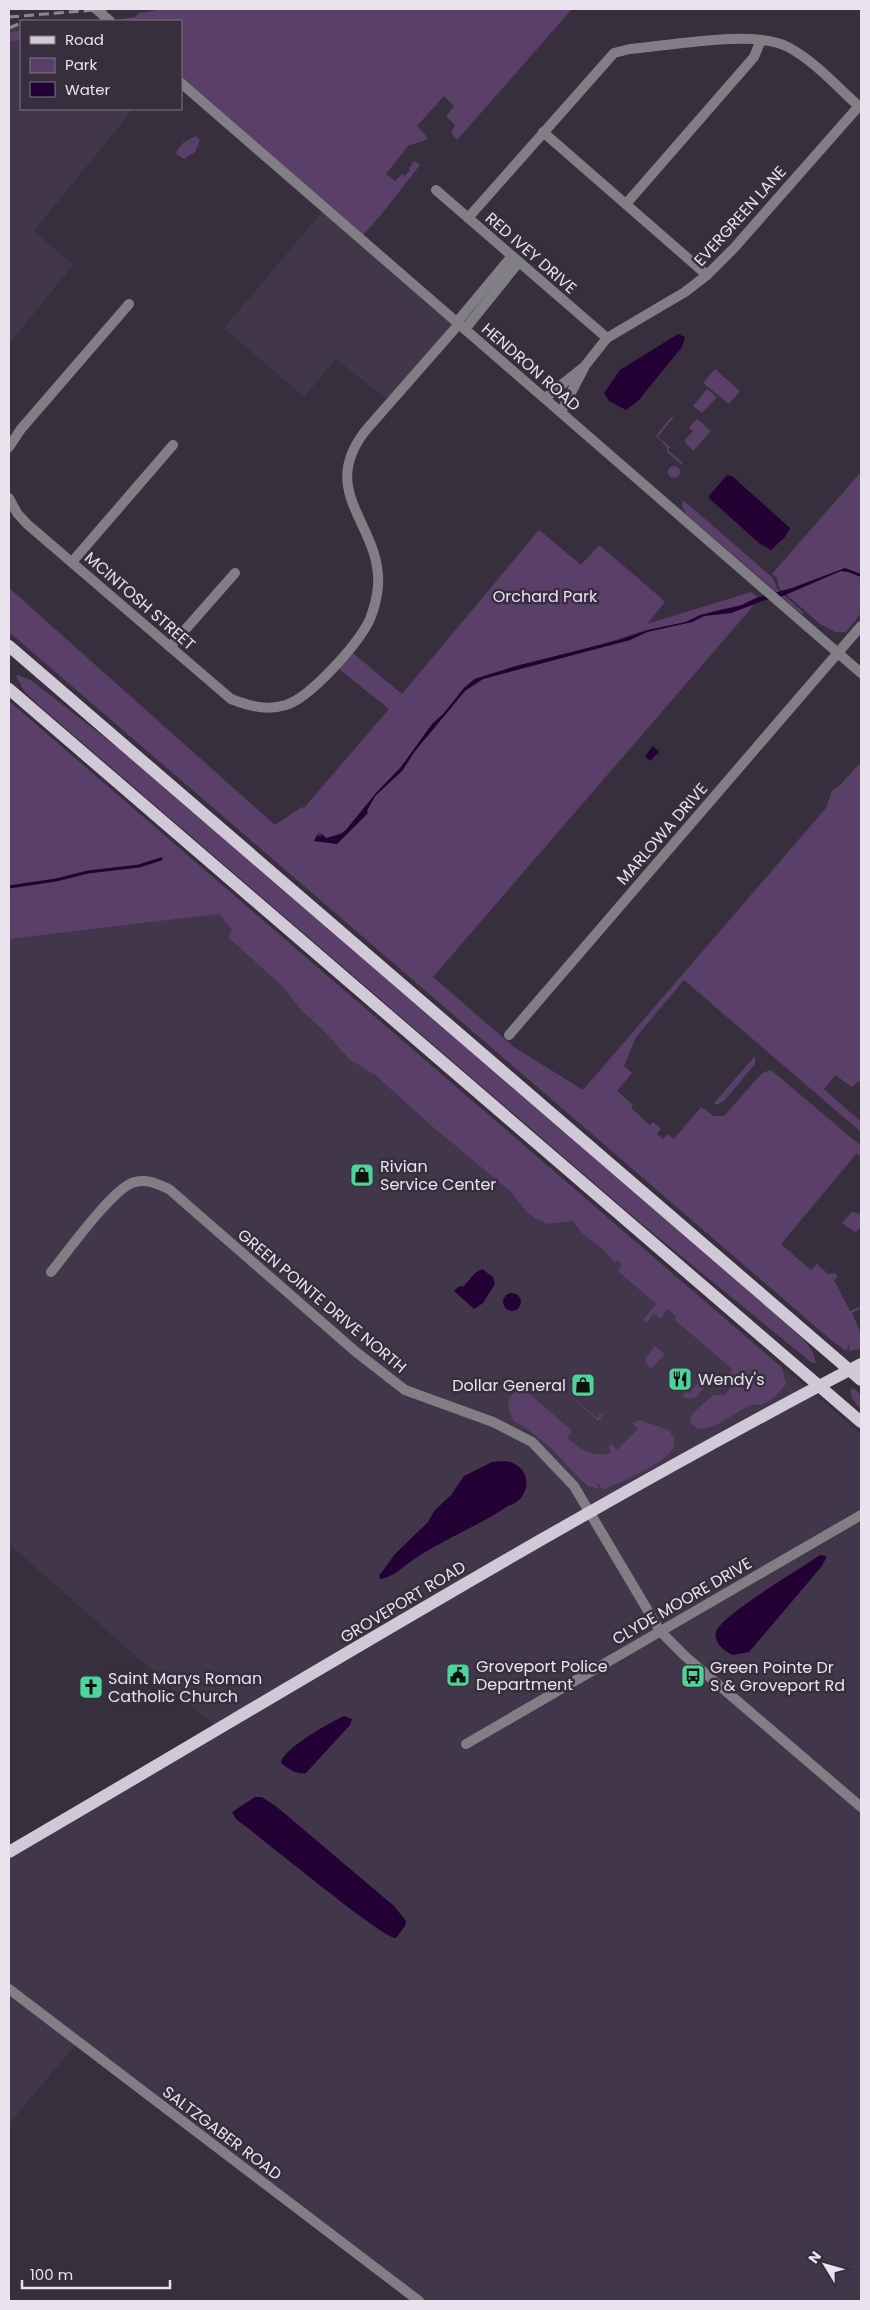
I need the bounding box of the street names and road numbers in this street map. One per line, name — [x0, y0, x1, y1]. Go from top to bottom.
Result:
street label: EVERGREEN LANE — [689, 161, 791, 271]
street label: RED IVEY DRIVE — [480, 207, 582, 299]
street label: HENDRON ROAD — [477, 318, 585, 416]
street label: MCINTOSH STREET — [80, 546, 201, 656]
street label: MARLOWA DRIVE — [611, 778, 713, 890]
street label: GREEN POINTE DRIVE NORTH — [233, 1223, 411, 1379]
street label: CLYDE MOORE DRIVE — [608, 1552, 756, 1650]
street label: GROVEPORT ROAD — [336, 1555, 470, 1649]
street label: SALTZGABER ROAD — [158, 2080, 286, 2186]

